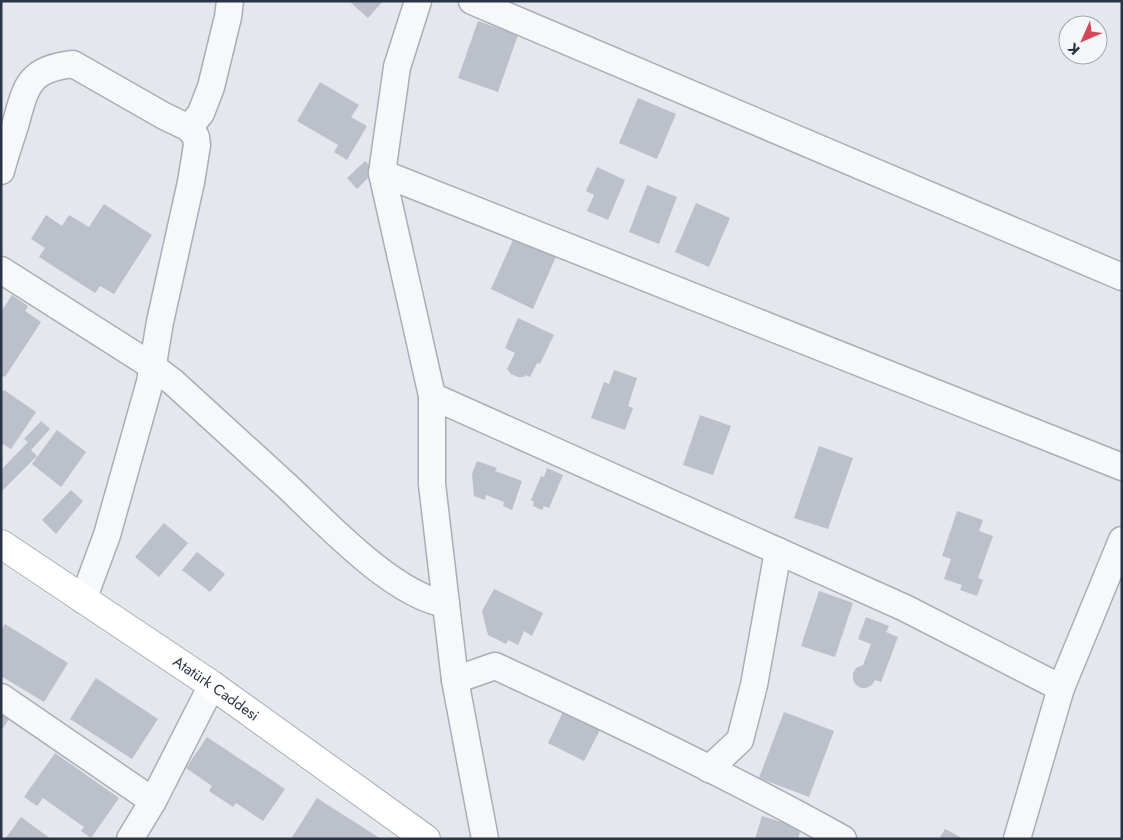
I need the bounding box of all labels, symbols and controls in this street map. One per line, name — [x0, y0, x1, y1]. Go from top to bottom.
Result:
north arrow — [1058, 15, 1108, 65]
text: K — [1063, 39, 1084, 60]
street label: Atatürk Caddesi — [168, 651, 264, 726]

